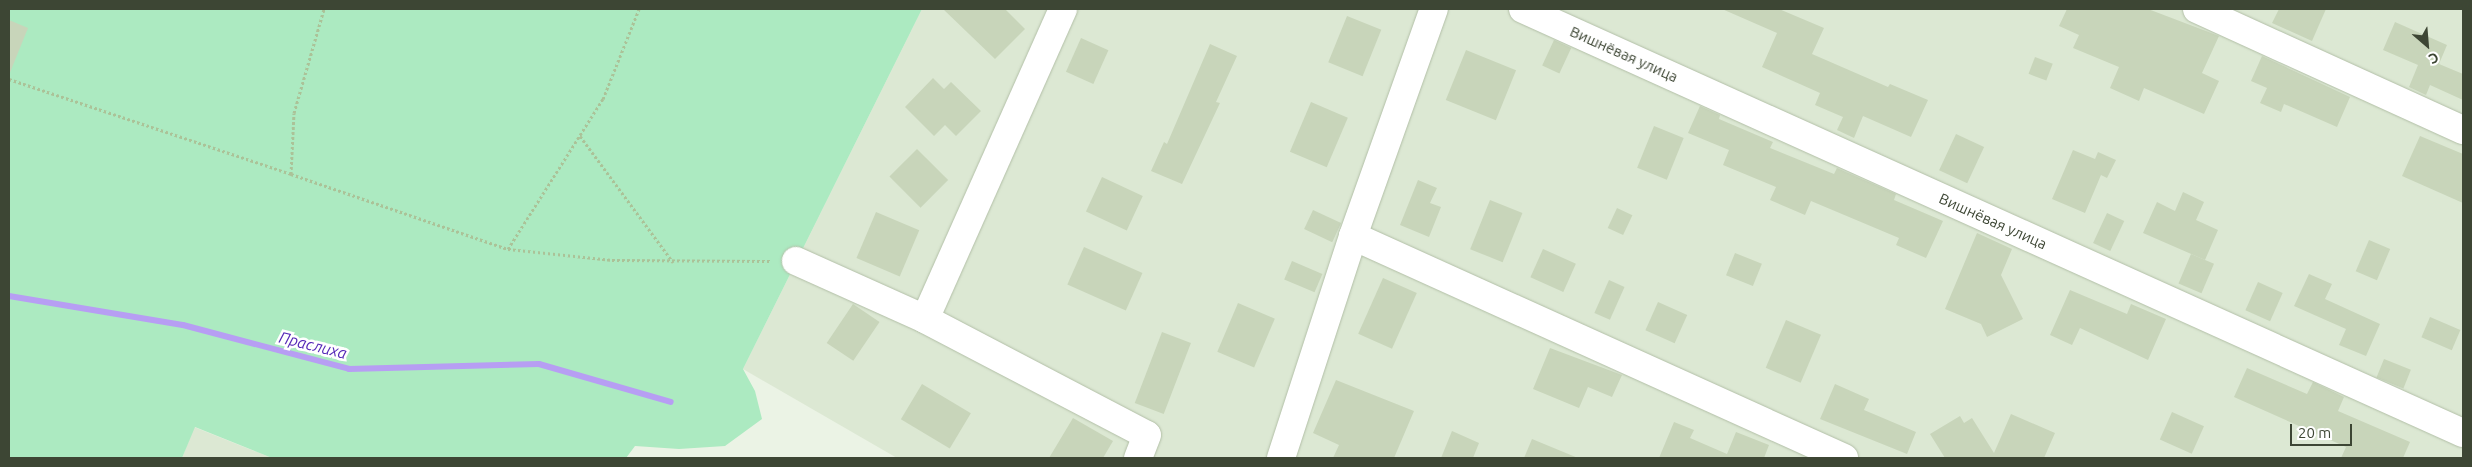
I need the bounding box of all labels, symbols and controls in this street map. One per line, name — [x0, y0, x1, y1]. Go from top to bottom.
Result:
north arrow — [2402, 20, 2452, 70]
street label: Вишнёвая улица — [1567, 22, 1681, 86]
text: С — [2426, 49, 2441, 68]
street label: Вишнёвая улица — [1936, 189, 2050, 253]
water label: Праслиха — [277, 327, 349, 363]
scale bar — [2292, 414, 2354, 446]
text: 20 m — [2298, 424, 2331, 441]

